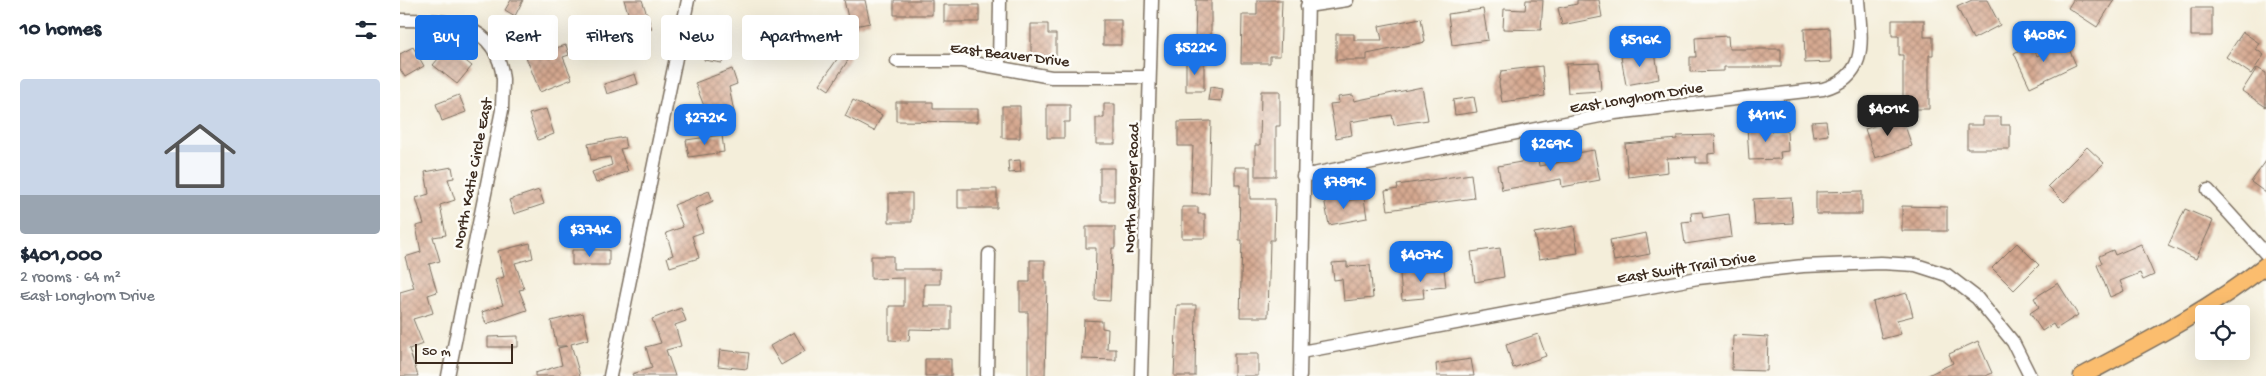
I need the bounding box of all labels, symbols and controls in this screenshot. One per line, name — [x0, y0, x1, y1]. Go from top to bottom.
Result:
chip: Buy — [415, 15, 478, 60]
chip: Rent — [488, 15, 558, 60]
chip: Filters — [568, 15, 651, 60]
chip: New — [661, 15, 732, 60]
chip: Apartment — [742, 15, 859, 60]
icon: filters — [352, 16, 380, 44]
text: 10 homes — [20, 18, 101, 43]
pin: $408K — [2009, 20, 2079, 63]
pin: $516K — [1605, 26, 1675, 68]
text: $408K — [2023, 27, 2065, 46]
text: $516K — [1621, 32, 1659, 51]
pin: $522K — [1160, 34, 1230, 76]
street label: East Beaver Drive — [949, 40, 1071, 73]
text: $522K — [1175, 40, 1215, 59]
street label: East Longhorn Drive — [1569, 79, 1705, 119]
pin: $401K — [1853, 94, 1923, 137]
street label: North Katie Circle East — [450, 95, 499, 251]
pin: $411K — [1731, 100, 1801, 143]
text: $401K — [1868, 101, 1908, 120]
pin: $272K — [670, 104, 740, 146]
text: $411K — [1748, 107, 1784, 126]
text: $272K — [685, 110, 725, 129]
icon: home — [155, 111, 245, 201]
street label: North Ranger Road — [1122, 121, 1145, 253]
pin: $269K — [1516, 130, 1586, 172]
text: $269K — [1531, 136, 1571, 155]
pin: $789K — [1309, 168, 1379, 210]
text: $789K — [1323, 174, 1365, 193]
pin: $374K — [555, 216, 625, 258]
text: $374K — [570, 222, 610, 241]
pin: $407K — [1386, 240, 1456, 283]
text: $401,000 — [20, 244, 102, 269]
text: $407K — [1401, 247, 1441, 266]
street label: East Swift Trail Drive — [1616, 249, 1758, 290]
text: 2 rooms · 64 m² — [20, 269, 121, 288]
text: East Longhorn Drive — [20, 288, 155, 307]
map controls — [2195, 305, 2250, 360]
button: locate — [2195, 305, 2250, 360]
scale bar — [415, 341, 512, 364]
text: 50 m — [422, 344, 451, 361]

